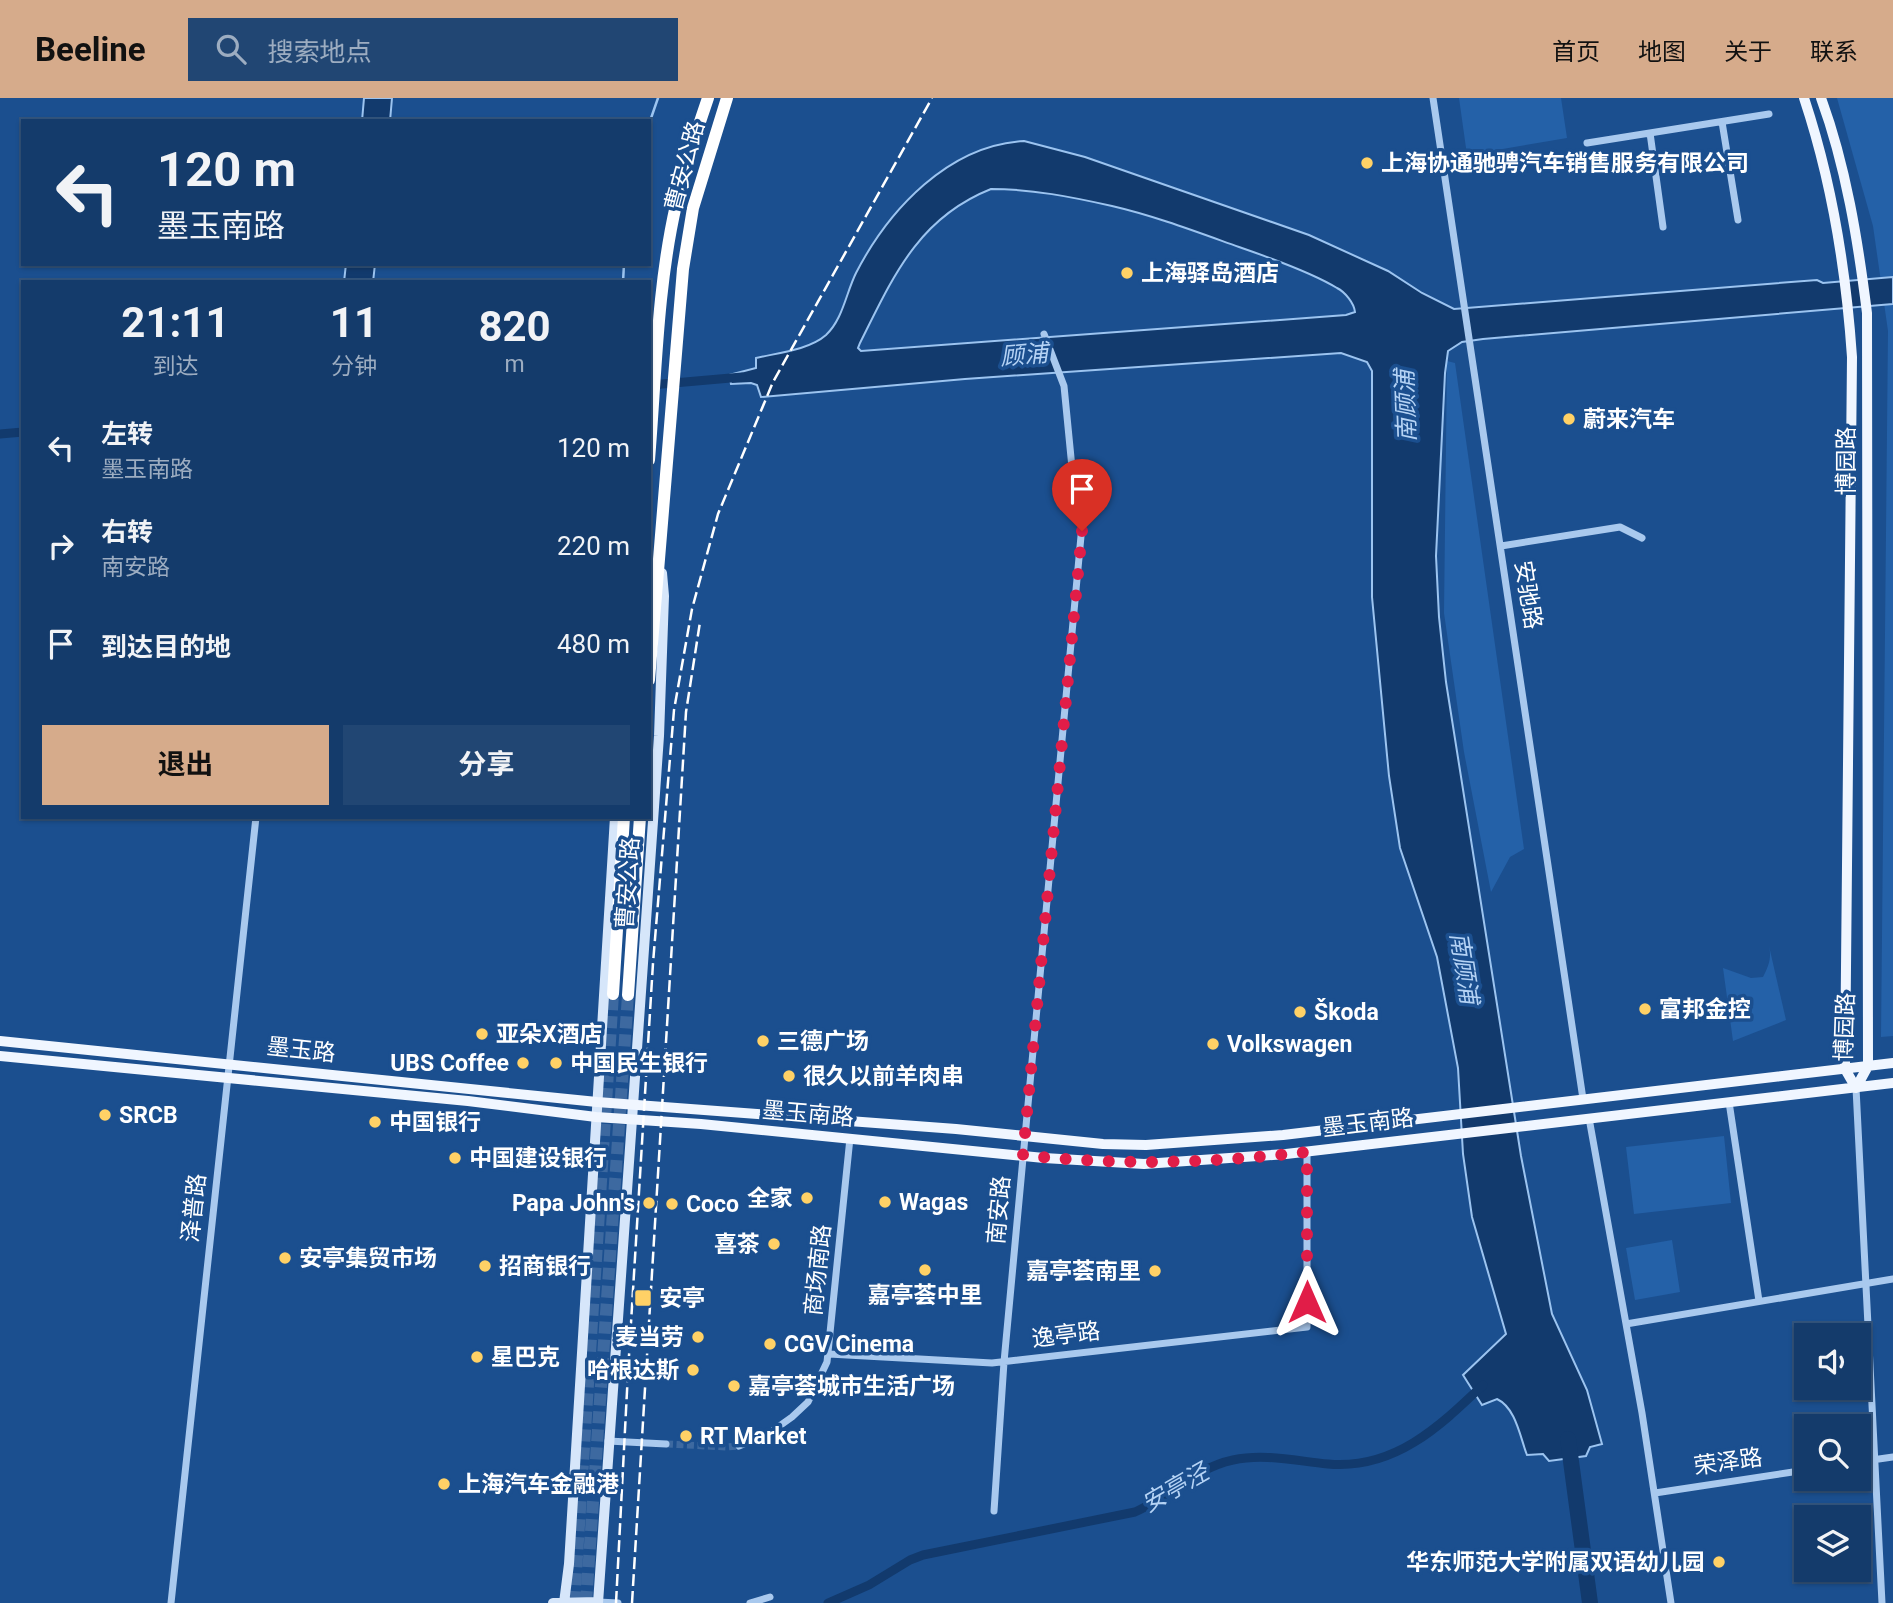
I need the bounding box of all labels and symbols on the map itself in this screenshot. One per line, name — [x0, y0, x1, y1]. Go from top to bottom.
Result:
street label: 曹安公路 — [660, 118, 710, 214]
place label: 上海协通驰骋汽车销售服务有限公司 — [1381, 150, 1749, 177]
marker: 上海协通驰骋汽车销售服务有限公司 — [1359, 155, 1375, 171]
place label: 上海驿岛酒店 — [1141, 260, 1279, 287]
marker: 上海驿岛酒店 — [1119, 265, 1135, 281]
water label: 顾浦 — [999, 339, 1053, 371]
water label: 南顾浦 — [1391, 366, 1421, 442]
place label: 蔚来汽车 — [1583, 406, 1675, 433]
marker: 蔚来汽车 — [1561, 411, 1577, 427]
street label: 博园路 — [1833, 427, 1860, 496]
pin — [1052, 459, 1112, 531]
street label: 安驰路 — [1509, 559, 1547, 631]
street label: 曹安公路 — [611, 836, 645, 930]
water label: 南顾浦 — [1445, 930, 1484, 1010]
street label: 博园路 — [1830, 992, 1860, 1062]
place label: 富邦金控 — [1659, 996, 1751, 1023]
place label: Škoda — [1314, 998, 1379, 1026]
marker: 富邦金控 — [1637, 1001, 1653, 1017]
marker: Škoda — [1292, 1004, 1308, 1020]
place label: 亚朵X酒店 — [496, 1021, 603, 1048]
marker: 亚朵X酒店 — [474, 1026, 490, 1042]
place label: 三德广场 — [777, 1028, 869, 1055]
place label: Volkswagen — [1227, 1031, 1352, 1058]
street label: 墨玉路 — [265, 1033, 337, 1067]
marker: 三德广场 — [755, 1033, 771, 1049]
marker: Volkswagen — [1205, 1036, 1221, 1052]
place label: UBS Coffee — [390, 1050, 509, 1077]
place label: 中国民生银行 — [570, 1050, 708, 1077]
marker: UBS Coffee — [515, 1055, 531, 1071]
marker: 中国民生银行 — [548, 1055, 564, 1071]
place label: 很久以前羊肉串 — [803, 1063, 964, 1090]
marker: 很久以前羊肉串 — [781, 1068, 797, 1084]
street label: 墨玉南路 — [761, 1097, 855, 1131]
place label: SRCB — [119, 1102, 178, 1129]
street label: 墨玉南路 — [1321, 1104, 1415, 1142]
marker: SRCB — [97, 1107, 113, 1123]
place label: 中国银行 — [389, 1109, 481, 1136]
marker: 中国银行 — [367, 1114, 383, 1130]
place label: 中国建设银行 — [469, 1145, 607, 1172]
marker: 中国建设银行 — [447, 1150, 463, 1166]
street label: 泽普路 — [177, 1172, 211, 1244]
street label: 南安路 — [983, 1174, 1015, 1246]
place label: 全家 — [747, 1185, 793, 1212]
place label: Wagas — [899, 1189, 968, 1216]
place label: Papa John's — [512, 1190, 635, 1217]
marker: 全家 — [799, 1190, 815, 1206]
place label: Coco — [686, 1191, 739, 1218]
marker: Wagas — [877, 1194, 893, 1210]
marker: Papa John's — [641, 1195, 657, 1211]
marker: Coco — [664, 1196, 680, 1212]
street label: 商场南路 — [800, 1223, 836, 1317]
place label: 喜茶 — [714, 1231, 760, 1258]
marker: 喜茶 — [766, 1236, 782, 1252]
place label: 安亭集贸市场 — [299, 1245, 437, 1272]
marker: 安亭集贸市场 — [277, 1250, 293, 1266]
place label: 招商银行 — [499, 1253, 591, 1280]
marker: 招商银行 — [477, 1258, 493, 1274]
place label: 嘉亭荟南里 — [1026, 1258, 1141, 1285]
marker: 嘉亭荟中里 — [917, 1262, 933, 1278]
marker: 嘉亭荟南里 — [1147, 1263, 1163, 1279]
position arrow — [1270, 1265, 1344, 1339]
place label: 嘉亭荟中里 — [868, 1282, 983, 1309]
place label: 安亭 — [659, 1285, 705, 1312]
marker: 安亭 — [633, 1288, 653, 1308]
street label: 逸亭路 — [1030, 1317, 1102, 1353]
place label: 麦当劳 — [615, 1324, 684, 1351]
marker: 麦当劳 — [690, 1329, 706, 1345]
place label: CGV Cinema — [784, 1331, 914, 1358]
marker: CGV Cinema — [762, 1336, 778, 1352]
place label: 星巴克 — [491, 1344, 560, 1371]
marker: 星巴克 — [469, 1349, 485, 1365]
place label: 哈根达斯 — [587, 1357, 679, 1384]
marker: 哈根达斯 — [685, 1362, 701, 1378]
place label: 嘉亭荟城市生活广场 — [748, 1373, 955, 1400]
marker: 嘉亭荟城市生活广场 — [726, 1378, 742, 1394]
place label: RT Market — [700, 1423, 807, 1450]
marker: RT Market — [678, 1428, 694, 1444]
street label: 荣泽路 — [1692, 1444, 1764, 1480]
water label: 安亭泾 — [1137, 1457, 1215, 1518]
place label: 上海汽车金融港 — [458, 1471, 619, 1498]
marker: 上海汽车金融港 — [436, 1476, 452, 1492]
place label: 华东师范大学附属双语幼儿园 — [1406, 1549, 1705, 1576]
marker: 华东师范大学附属双语幼儿园 — [1711, 1554, 1727, 1570]

